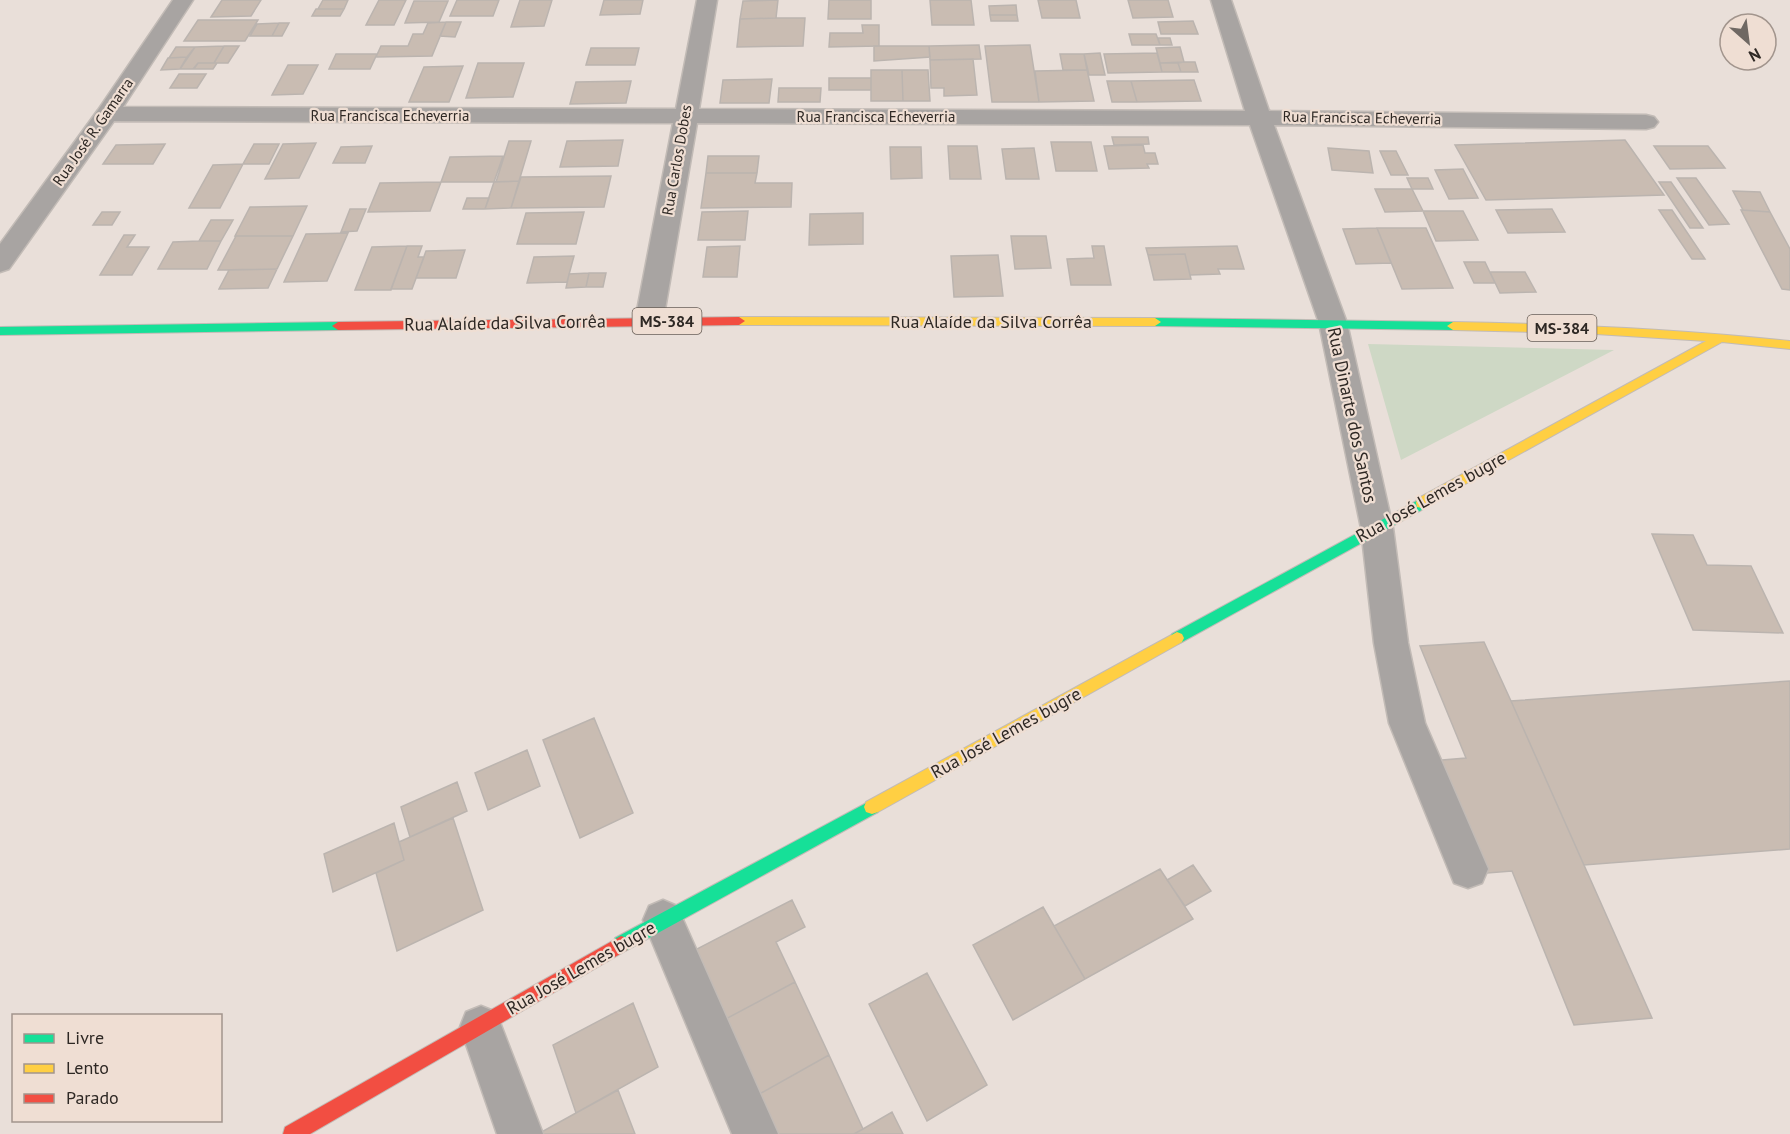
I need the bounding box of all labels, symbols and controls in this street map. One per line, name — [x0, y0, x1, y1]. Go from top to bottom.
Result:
north arrow — [1718, 12, 1778, 72]
text: N — [1746, 44, 1764, 67]
street label: Rua José R. Gamarra — [48, 74, 137, 189]
street label: Rua Carlos Dobes — [657, 103, 696, 217]
street label: Rua Francisca Echeverria — [311, 106, 469, 125]
street label: Rua Francisca Echeverria — [797, 107, 955, 126]
street label: Rua Francisca Echeverria — [1282, 107, 1442, 128]
road number: MS-384 — [632, 308, 702, 334]
street label: Rua Alaíde da Silva Corrêa — [404, 309, 606, 336]
street label: Rua Alaíde da Silva Corrêa — [890, 310, 1092, 333]
road number: MS-384 — [1528, 315, 1596, 341]
street label: Rua Dinarte dos Santos — [1323, 325, 1382, 505]
street label: Rua José Lemes bugre — [1352, 446, 1510, 547]
street label: Rua José Lemes bugre — [927, 682, 1085, 783]
street label: Rua José Lemes bugre — [502, 916, 659, 1020]
legend — [12, 1014, 222, 1122]
text: Livre — [66, 1026, 104, 1049]
text: Lento — [66, 1056, 109, 1079]
text: Parado — [66, 1086, 119, 1109]

